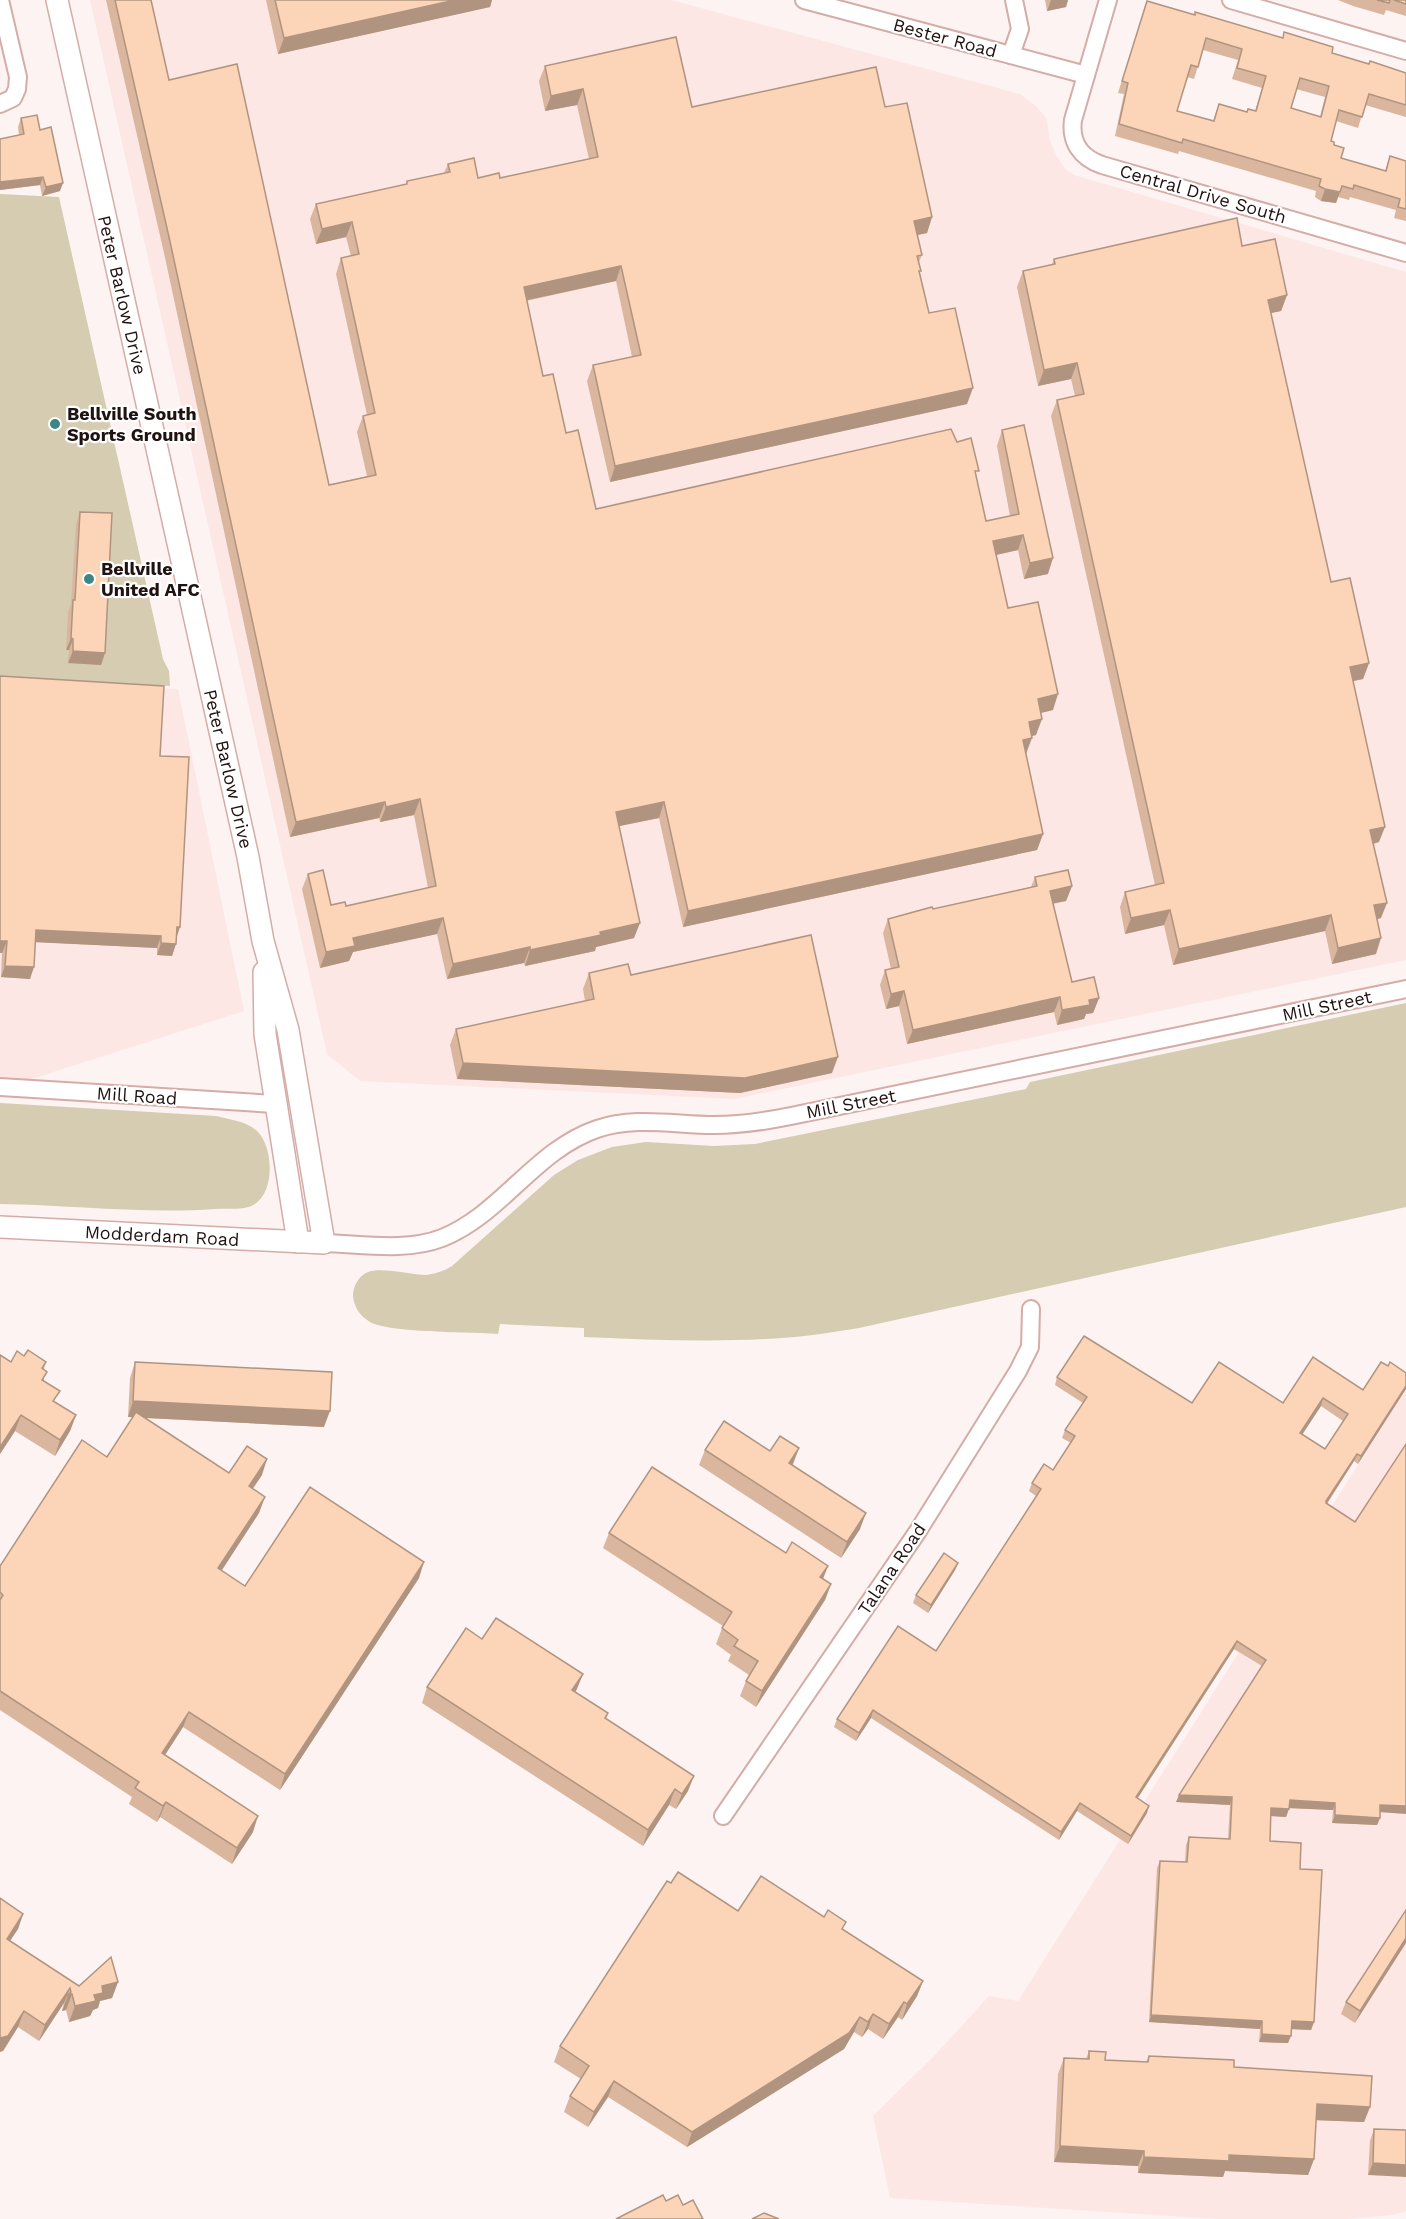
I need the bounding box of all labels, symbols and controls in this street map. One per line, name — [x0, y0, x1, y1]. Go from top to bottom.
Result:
street label: Bester Road — [891, 14, 999, 61]
street label: Central Drive South — [1117, 160, 1289, 227]
street label: Peter Barlow Drive — [94, 213, 151, 377]
place label: Bellville South Sports Ground — [67, 403, 197, 445]
marker: Bellville South Sports Ground — [48, 417, 62, 431]
place label: Bellville United AFC — [101, 558, 200, 600]
marker: Bellville United AFC — [82, 572, 96, 586]
street label: Peter Barlow Drive — [200, 687, 257, 851]
street label: Mill Street — [1280, 986, 1374, 1025]
street label: Mill Road — [96, 1082, 178, 1109]
street label: Mill Street — [804, 1084, 898, 1122]
street label: Modderdam Road — [84, 1221, 240, 1250]
street label: Talana Road — [853, 1519, 930, 1619]

